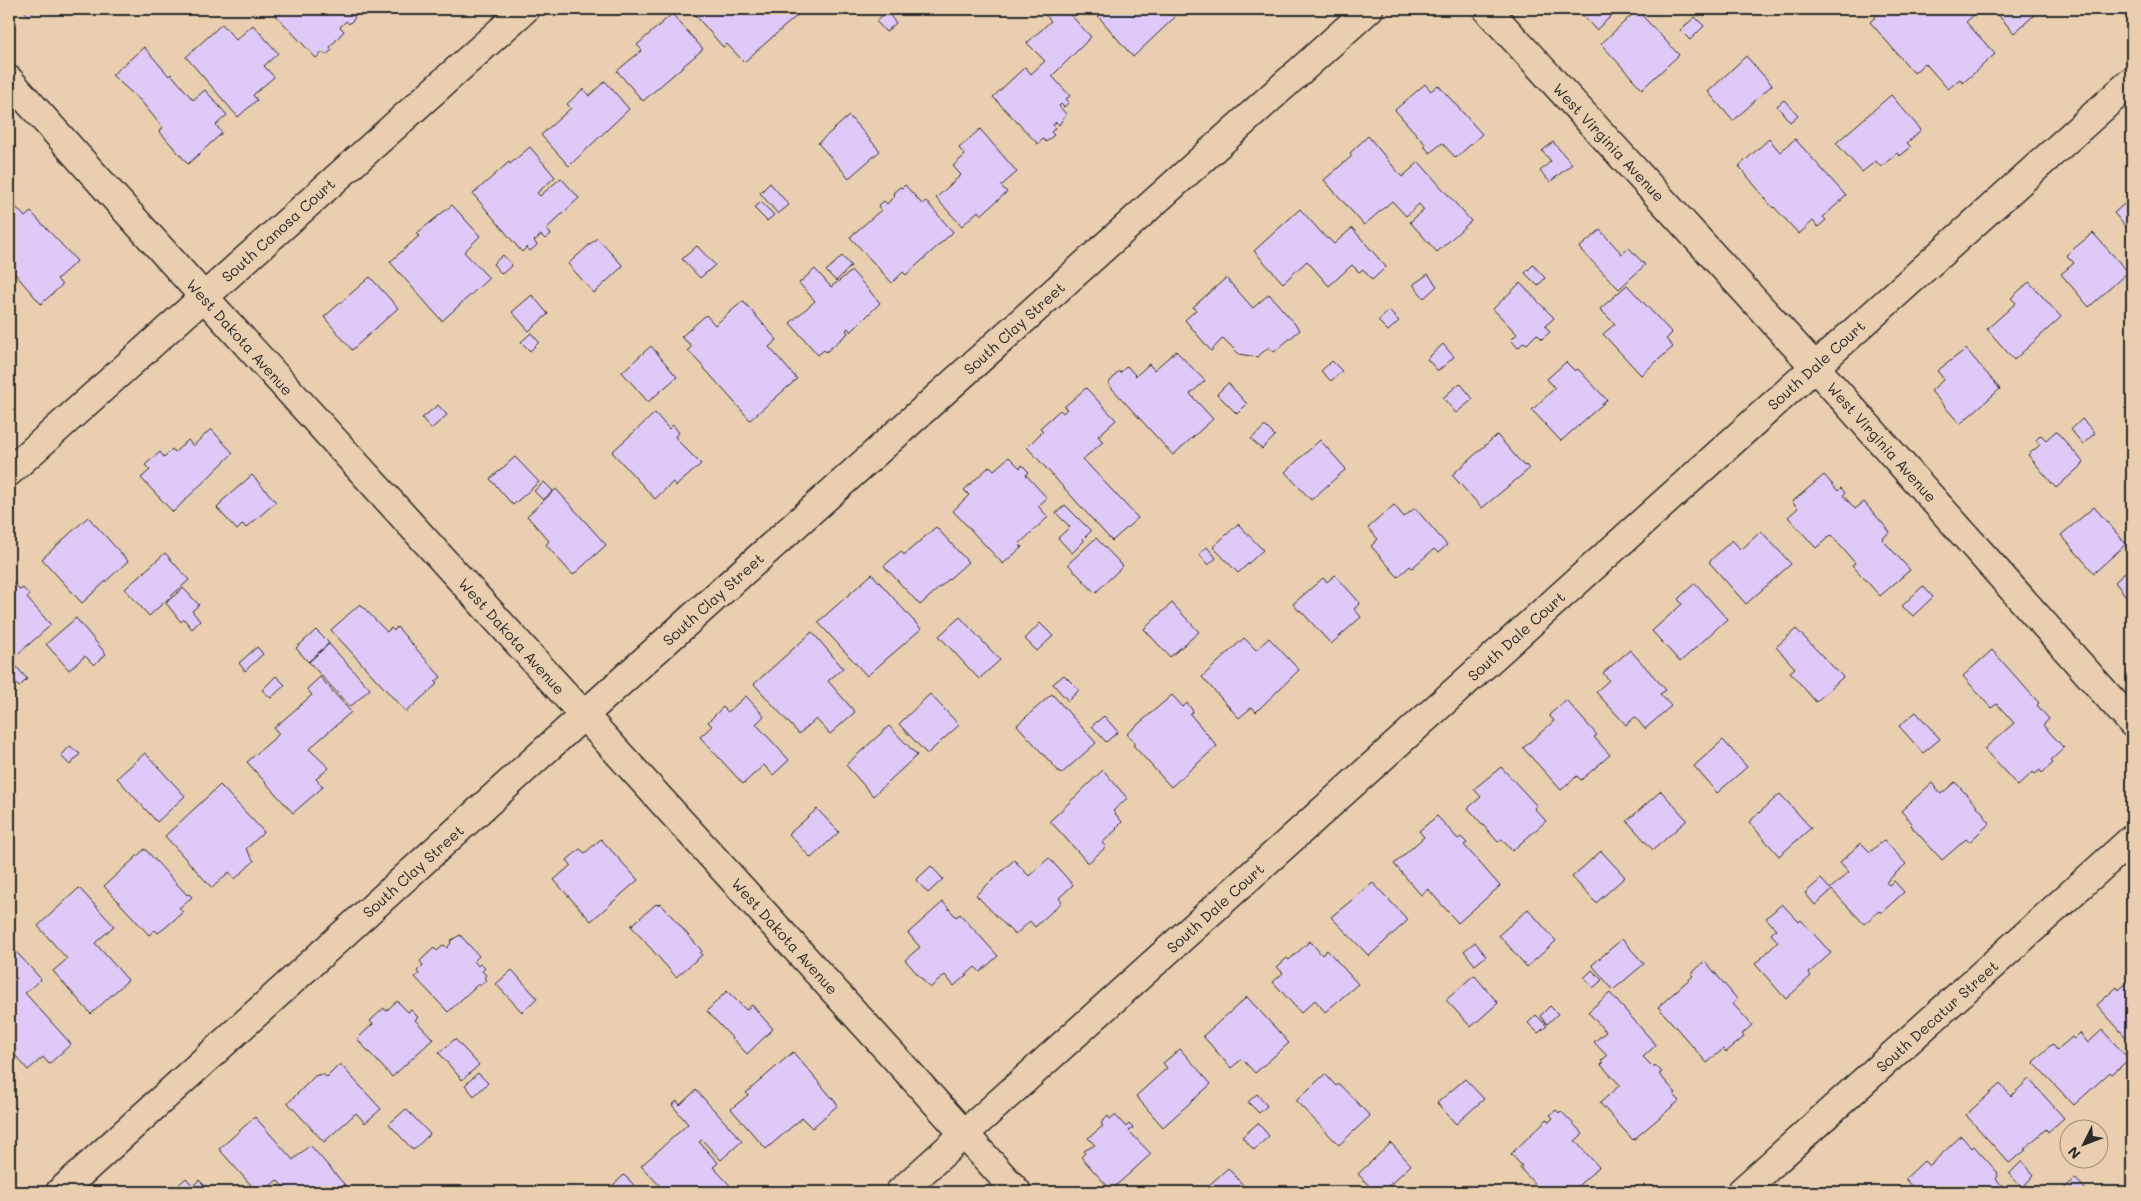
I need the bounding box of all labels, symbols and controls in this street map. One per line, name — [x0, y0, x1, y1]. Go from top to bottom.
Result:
street label: West Virginia Avenue — [1549, 78, 1669, 206]
street label: South Canosa Court — [217, 174, 339, 286]
street label: West Dakota Avenue — [182, 274, 298, 400]
street label: South Clay Street — [959, 277, 1069, 379]
street label: South Dale Court — [1763, 316, 1869, 414]
street label: West Virginia Avenue — [1823, 378, 1941, 506]
street label: South Clay Street — [658, 548, 768, 650]
street label: West Dakota Avenue — [454, 573, 570, 699]
street label: South Dale Court — [1463, 587, 1569, 685]
street label: South Clay Street — [358, 820, 468, 922]
street label: South Dale Court — [1162, 859, 1268, 957]
street label: West Dakota Avenue — [727, 873, 843, 999]
street label: South Decatur Street — [1872, 956, 2002, 1076]
north arrow — [2058, 1118, 2108, 1168]
text: N — [2063, 1143, 2085, 1163]

